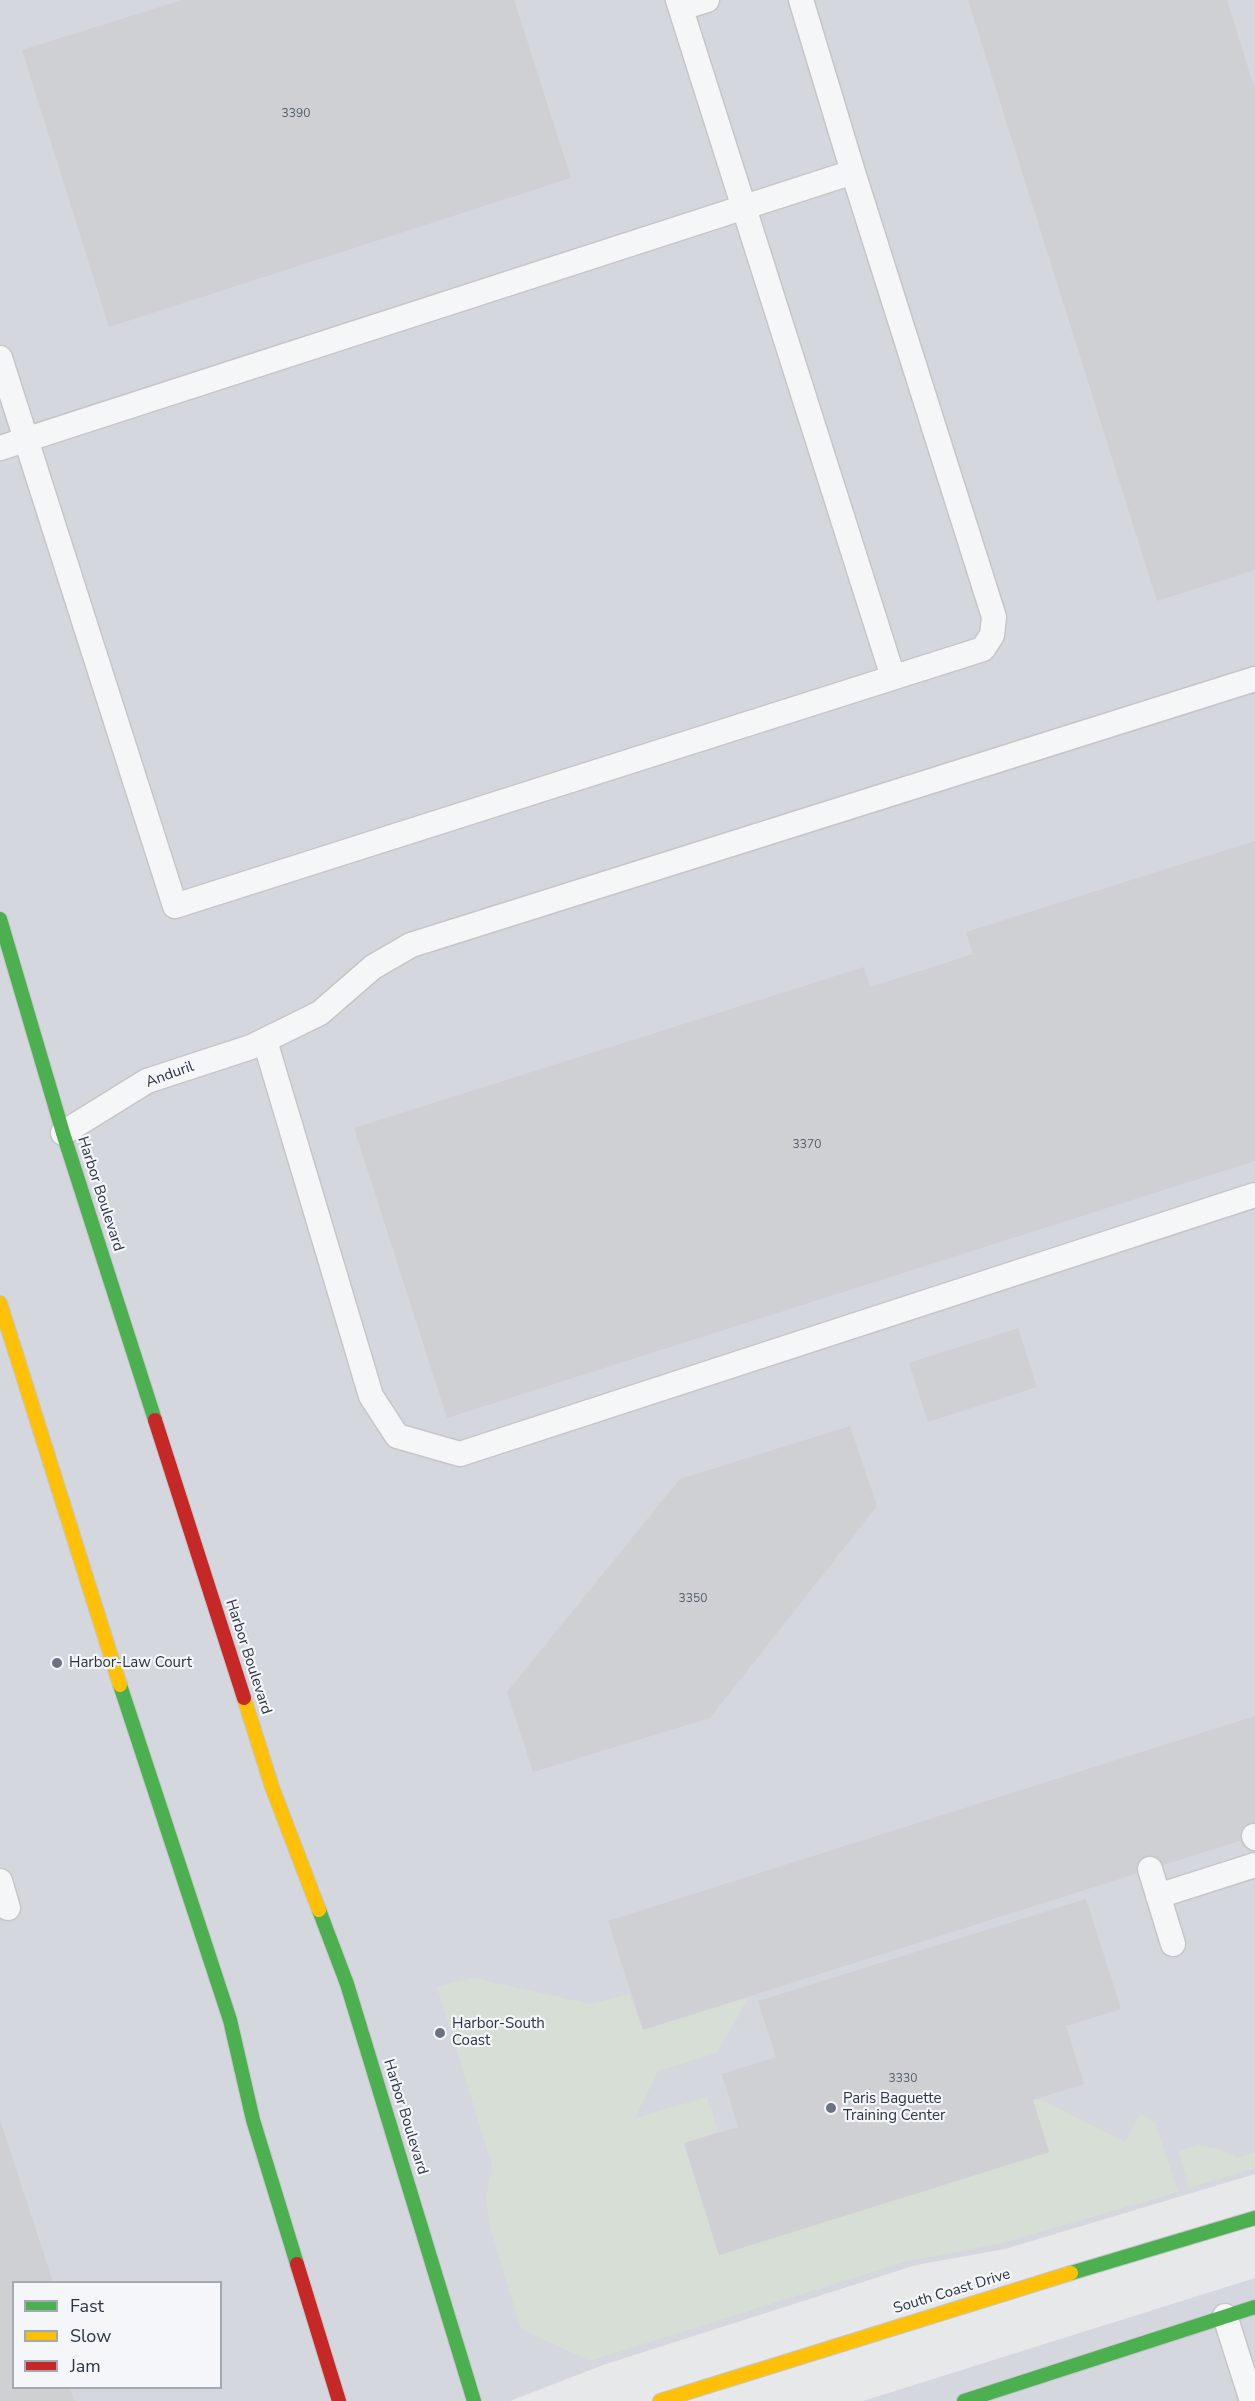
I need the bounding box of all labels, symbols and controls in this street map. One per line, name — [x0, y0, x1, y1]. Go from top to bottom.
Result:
house number: 3390 — [282, 107, 310, 121]
street label: Anduril — [143, 1058, 197, 1092]
street label: Harbor Boulevard — [73, 1134, 127, 1254]
house number: 3370 — [793, 1138, 821, 1152]
house number: 3350 — [679, 1592, 707, 1606]
street label: Harbor Boulevard — [221, 1597, 275, 1717]
place label: Harbor-Law Court — [69, 1654, 192, 1672]
marker: Harbor-Law Court — [50, 1656, 64, 1670]
place label: Harbor-South Coast — [452, 2015, 545, 2050]
marker: Harbor-South Coast — [433, 2026, 447, 2040]
street label: Harbor Boulevard — [379, 2057, 431, 2177]
house number: 3330 — [889, 2072, 917, 2086]
place label: Paris Baguette Training Center — [843, 2090, 945, 2125]
marker: Paris Baguette Training Center — [824, 2101, 838, 2115]
street label: South Coast Drive — [891, 2266, 1013, 2318]
legend — [12, 2281, 222, 2389]
text: Fast — [70, 2294, 104, 2318]
text: Slow — [70, 2324, 111, 2348]
text: Jam — [70, 2354, 101, 2378]

